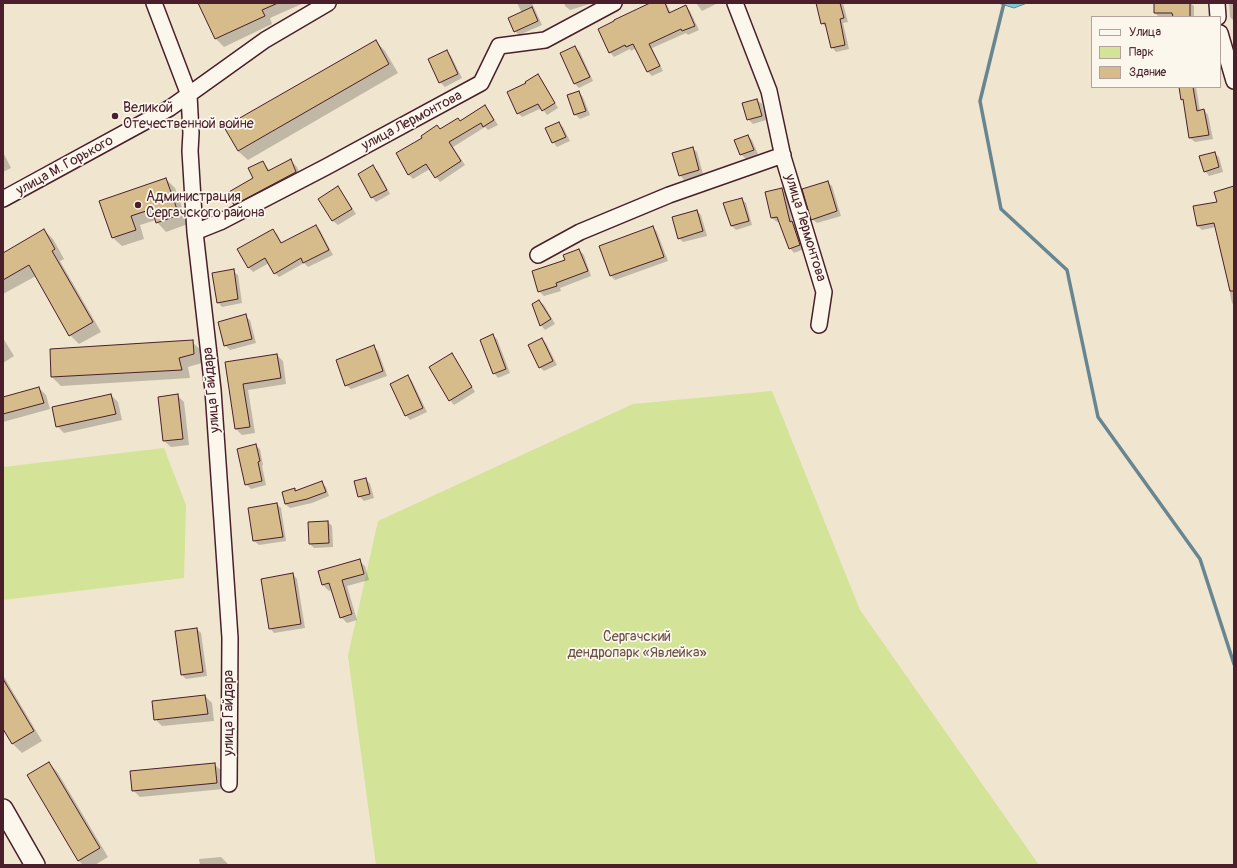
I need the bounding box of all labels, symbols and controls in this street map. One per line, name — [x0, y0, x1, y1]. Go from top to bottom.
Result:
legend — [1091, 16, 1221, 88]
text: Улица — [1129, 25, 1161, 40]
text: Парк — [1129, 45, 1154, 60]
text: Здание — [1129, 65, 1166, 80]
street label: улица Лермонтова — [359, 87, 465, 155]
place label: Великой Отечественной войне — [123, 100, 254, 132]
marker: Великой Отечественной войне — [110, 111, 120, 121]
street label: улица М. Горького — [14, 132, 116, 200]
street label: улица Лермонтова — [781, 172, 829, 284]
place label: Администрация Сергачского района — [146, 189, 265, 222]
marker: Администрация Сергачского района — [133, 200, 143, 210]
street label: улица Гайдара — [200, 347, 224, 433]
park label: Сергачский дендропарк «Явлейка» — [567, 629, 707, 662]
street label: улица Гайдара — [221, 670, 237, 756]

